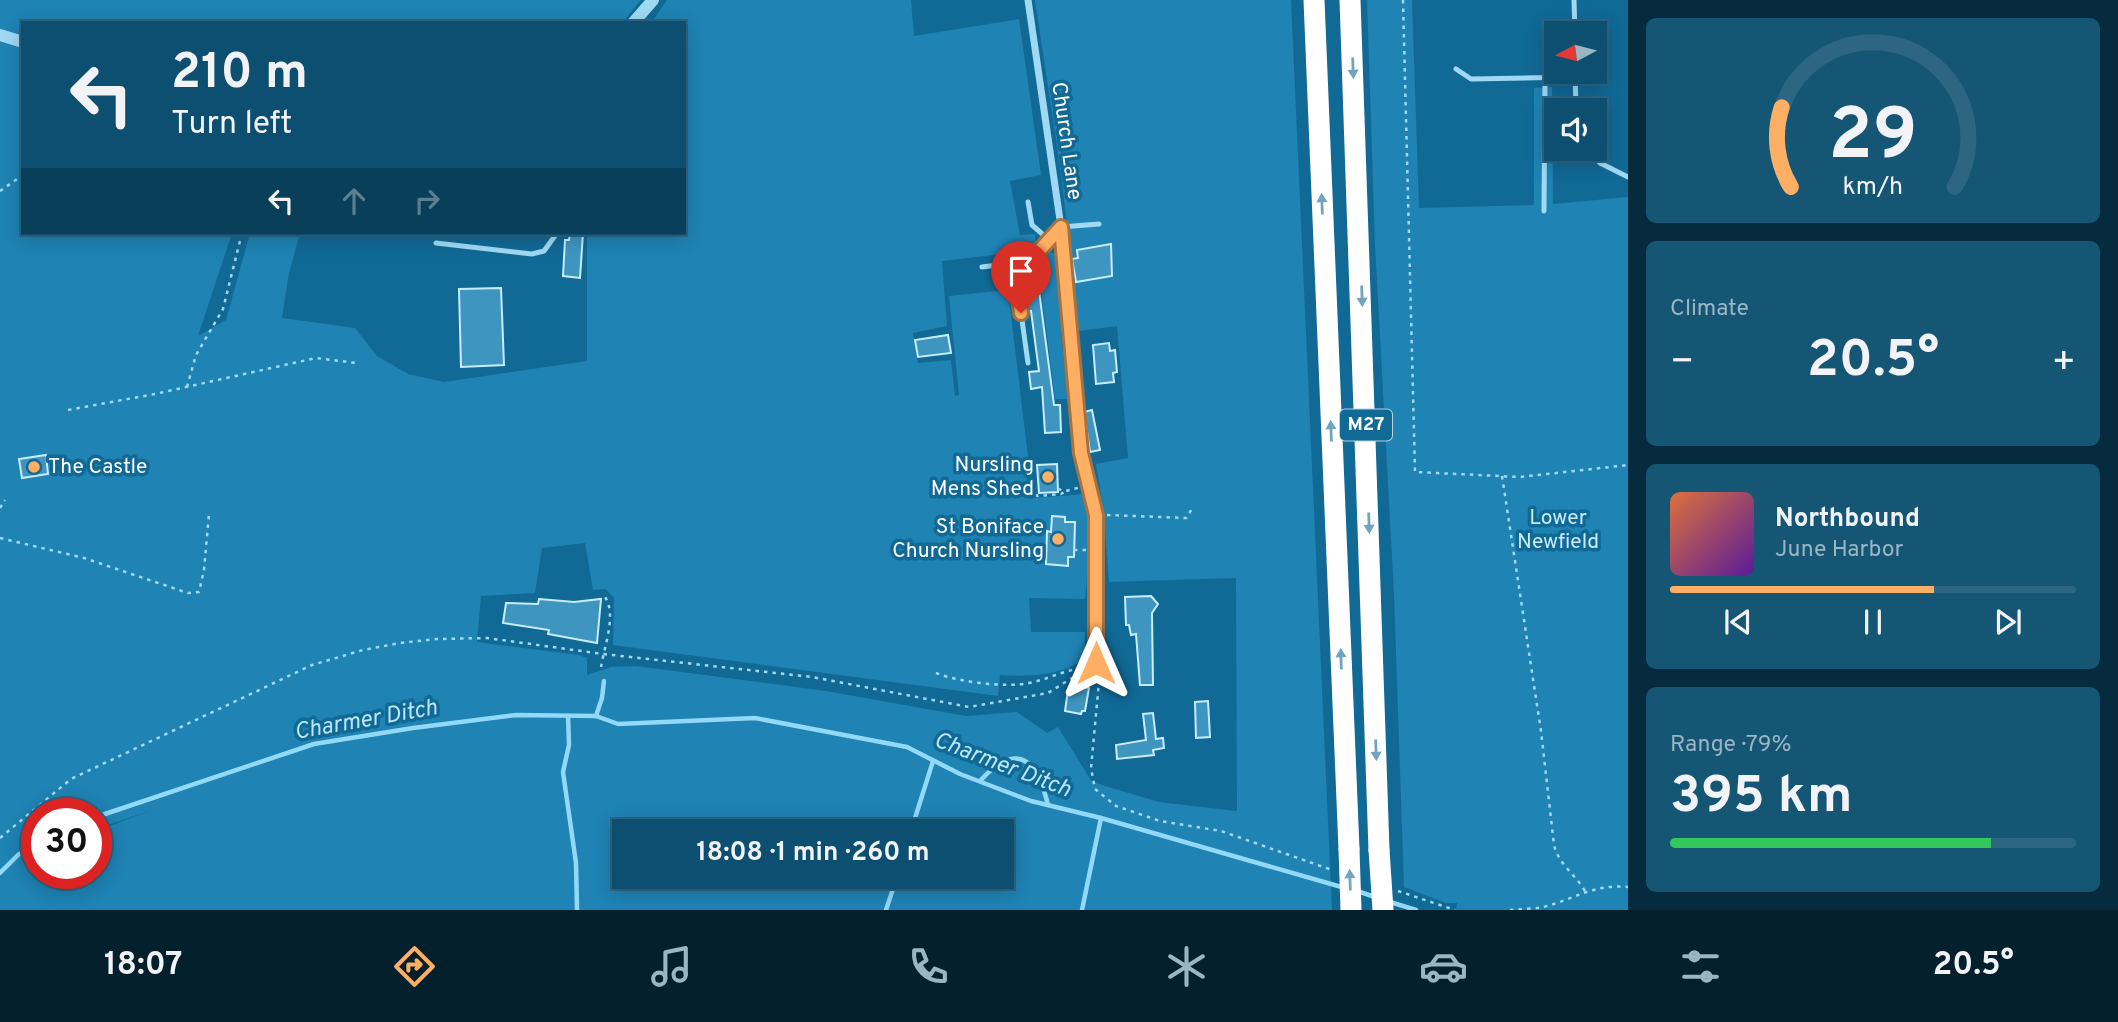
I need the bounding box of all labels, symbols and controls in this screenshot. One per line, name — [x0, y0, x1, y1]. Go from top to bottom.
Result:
north arrow — [1544, 21, 1606, 84]
map controls — [1544, 21, 1607, 161]
text: 210 m — [171, 44, 308, 106]
icon: left — [56, 49, 147, 140]
one-way arrow — [1347, 57, 1358, 79]
street label: Church Lane — [1044, 80, 1088, 202]
text: 29 — [1828, 93, 1918, 185]
button: sound — [1544, 98, 1607, 161]
text: Turn left — [171, 105, 292, 145]
text: km/h — [1843, 171, 1903, 203]
icon: left — [262, 182, 300, 220]
icon: ahead — [335, 182, 373, 220]
icon: right — [408, 182, 446, 220]
one-way arrow — [1316, 193, 1327, 215]
pin — [991, 241, 1051, 313]
icon: arrive — [1002, 252, 1040, 290]
one-way arrow — [1356, 285, 1367, 307]
text: Climate — [1670, 295, 1749, 324]
text: 20.5° — [1807, 329, 1939, 395]
text: − — [1670, 339, 1695, 388]
text: + — [2051, 339, 2076, 388]
road number: M27 — [1340, 410, 1392, 440]
one-way arrow — [1326, 420, 1337, 442]
place label: Nursling Mens Shed — [931, 452, 1034, 503]
place label: The Castle — [48, 454, 147, 481]
marker: The Castle — [26, 459, 42, 475]
marker: Nursling Mens Shed — [1040, 469, 1056, 485]
text: Northbound — [1775, 503, 1920, 536]
park label: Lower Newfield — [1517, 505, 1599, 556]
one-way arrow — [1363, 512, 1375, 534]
place label: St Boniface Church Nursling — [892, 514, 1044, 565]
marker: St Boniface Church Nursling — [1050, 531, 1066, 547]
text: June Harbor — [1775, 536, 1903, 565]
icon: previous — [1719, 603, 1757, 641]
icon: pause — [1854, 603, 1892, 641]
icon: next — [1989, 603, 2027, 641]
position arrow — [1059, 626, 1133, 700]
one-way arrow — [1335, 647, 1346, 669]
water label: Charmer Ditch — [292, 694, 440, 748]
water label: Charmer Ditch — [929, 727, 1075, 806]
text: Range · 79% — [1670, 731, 1792, 760]
one-way arrow — [1371, 740, 1382, 762]
text: 395 km — [1670, 765, 1853, 831]
speed limit sign: 30 — [21, 798, 112, 889]
text: 18:08 · 1 min · 260 m — [696, 837, 930, 870]
one-way arrow — [1345, 868, 1356, 890]
icon: directions — [390, 942, 439, 991]
icon: music — [647, 942, 696, 991]
icon: phone — [904, 942, 953, 991]
icon: climate — [1162, 942, 1211, 991]
icon: car — [1419, 942, 1468, 991]
icon: filters — [1676, 942, 1725, 991]
text: 18:07 — [104, 946, 182, 986]
text: 20.5° — [1933, 946, 2014, 986]

